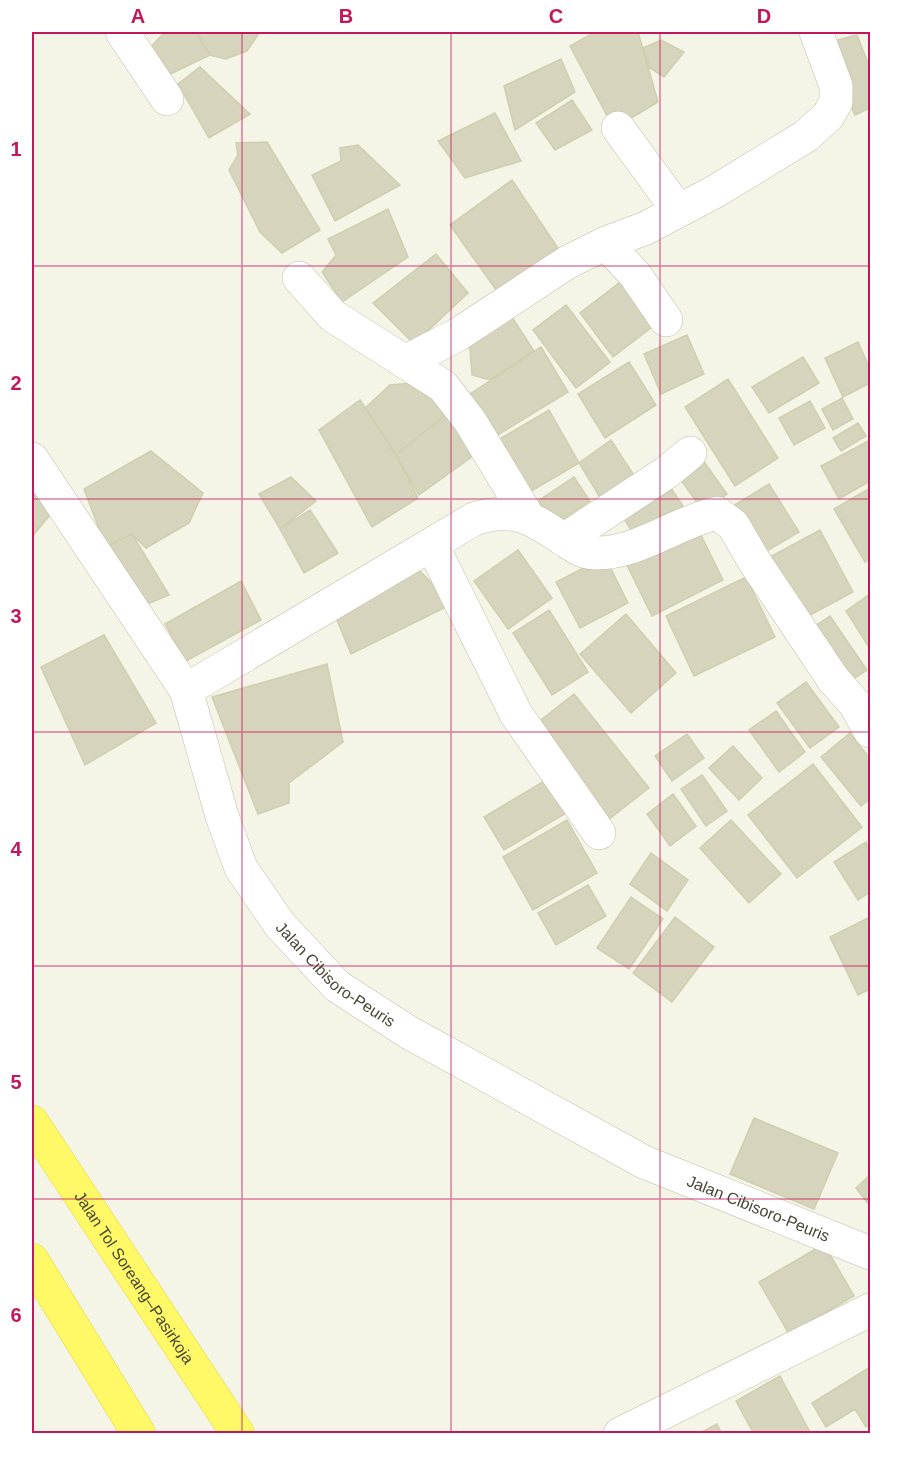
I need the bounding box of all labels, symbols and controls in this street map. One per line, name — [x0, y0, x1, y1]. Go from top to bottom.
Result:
text: A — [131, 5, 145, 27]
text: B — [339, 5, 353, 27]
text: C — [549, 5, 563, 27]
text: D — [757, 5, 771, 27]
text: 1 — [10, 138, 22, 160]
text: 2 — [10, 372, 22, 394]
text: 3 — [10, 605, 22, 627]
text: 4 — [10, 838, 22, 860]
street label: Jalan Cibisoro-Peuris — [273, 918, 398, 1030]
text: 5 — [10, 1071, 22, 1093]
street label: Jalan Cibisoro-Peuris — [685, 1172, 832, 1244]
street label: Jalan Tol Soreang–Pasirkoja — [72, 1188, 197, 1367]
text: 6 — [10, 1304, 22, 1326]

